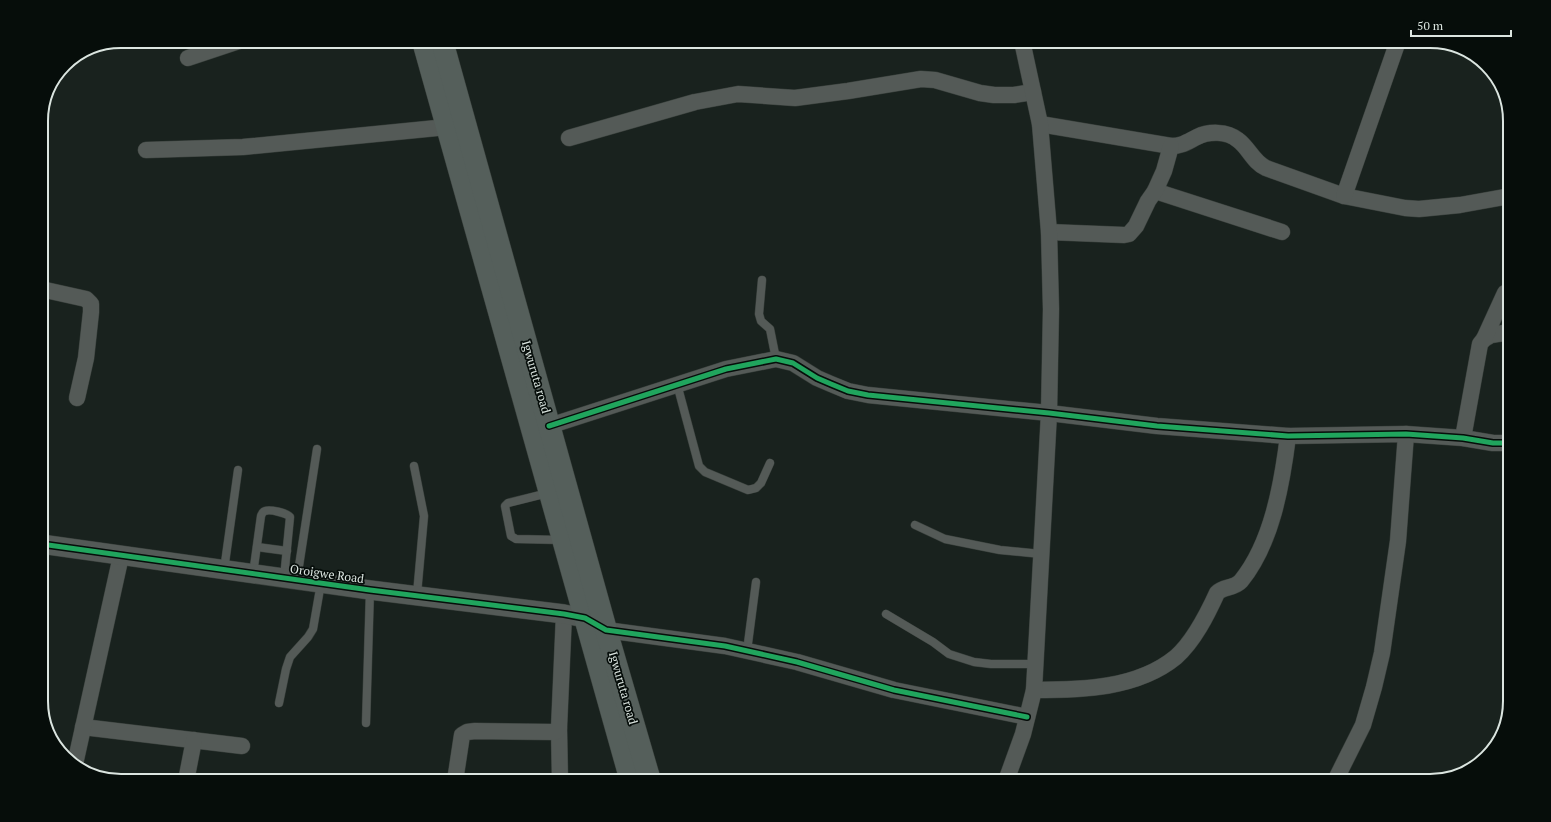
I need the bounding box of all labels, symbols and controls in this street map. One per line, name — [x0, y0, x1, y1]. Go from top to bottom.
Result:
scale bar — [1411, 12, 1511, 38]
text: 50 m — [1417, 18, 1444, 33]
street label: Igwuruta road — [519, 339, 554, 415]
street label: Oroigwe Road — [289, 561, 365, 586]
street label: Igwuruta road — [606, 650, 641, 726]

